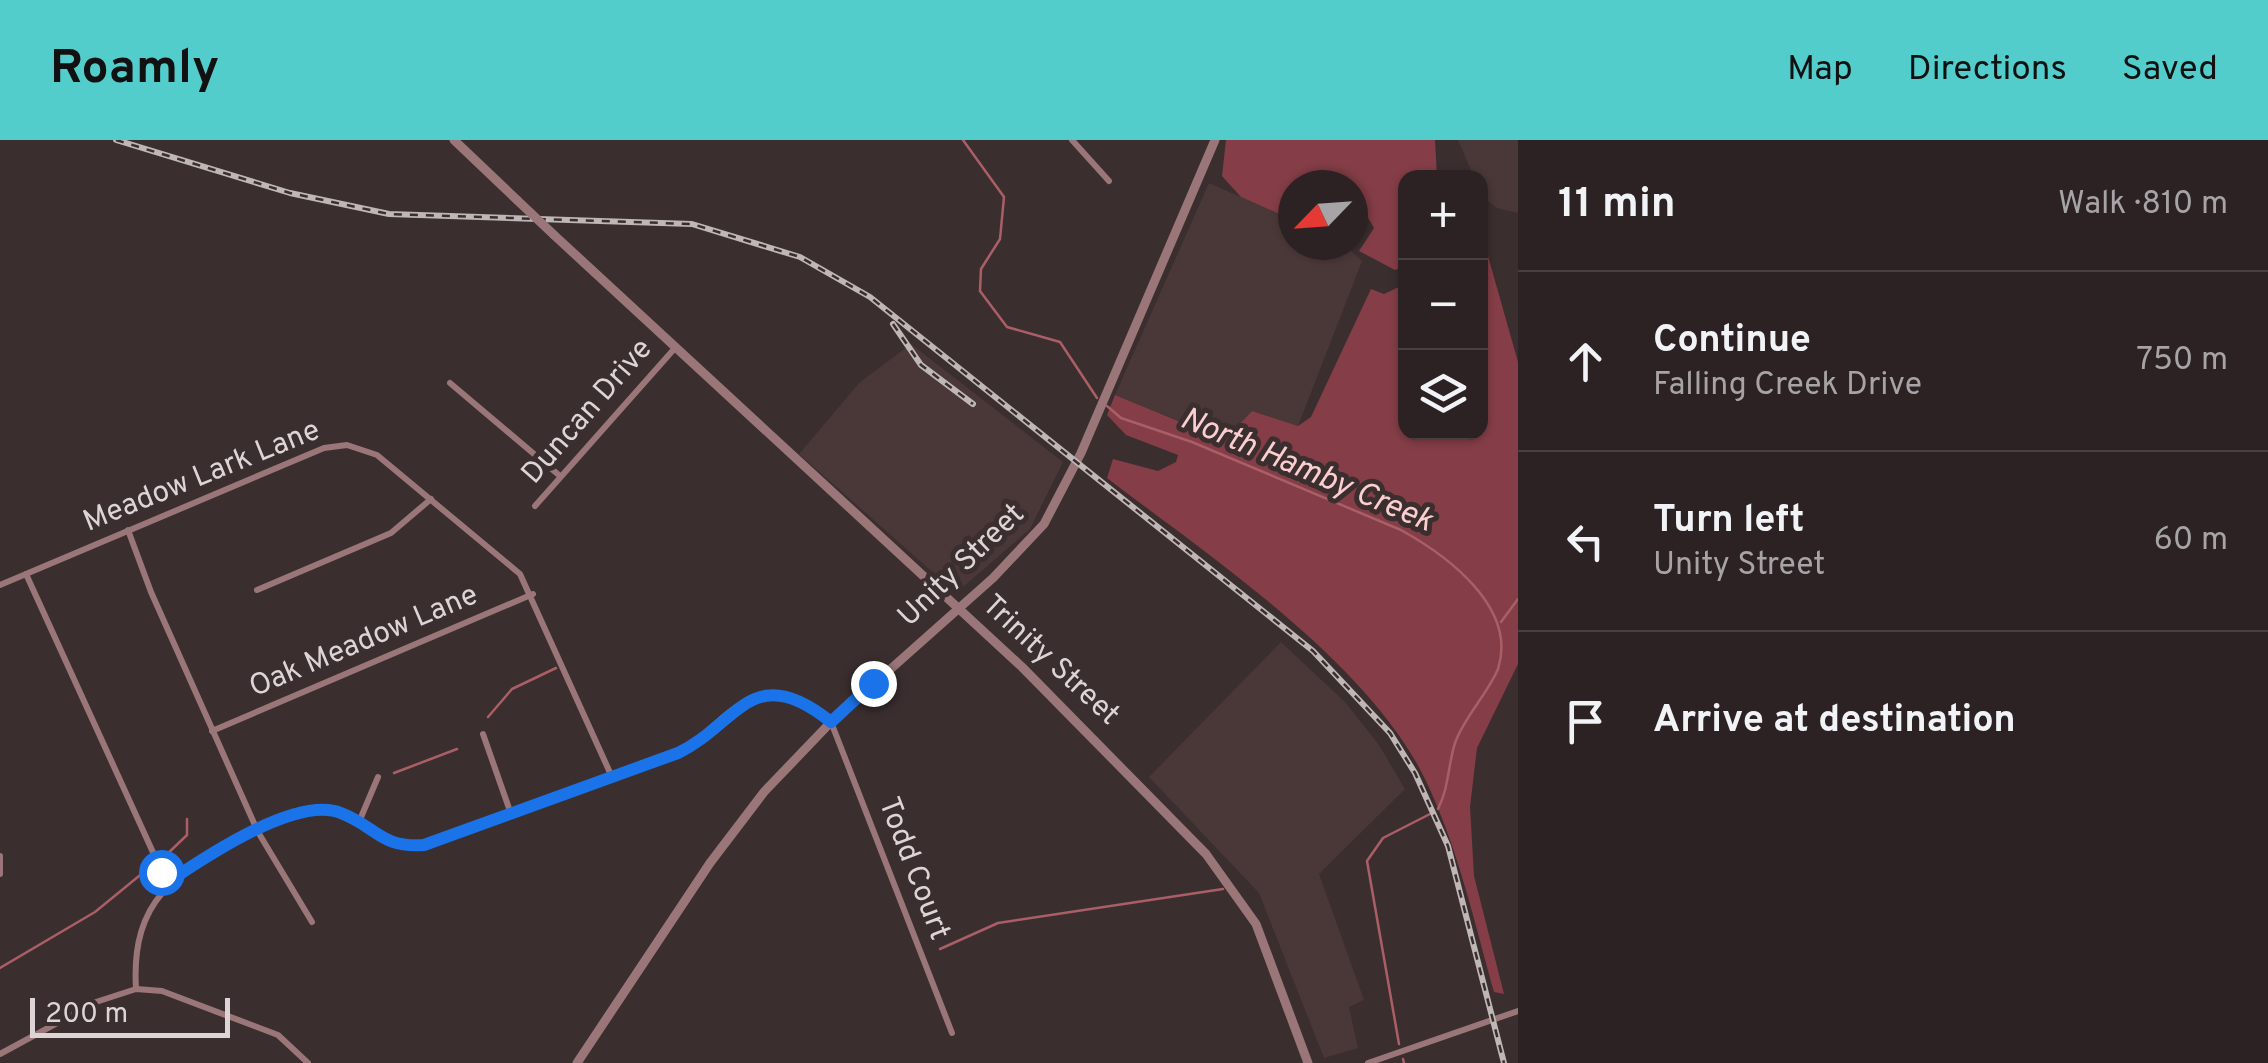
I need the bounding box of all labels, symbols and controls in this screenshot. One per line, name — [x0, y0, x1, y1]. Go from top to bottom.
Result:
text: Roamly — [50, 40, 219, 100]
text: Map — [1787, 48, 1853, 92]
text: Directions — [1908, 48, 2067, 92]
text: Saved — [2122, 48, 2218, 92]
north arrow — [1278, 170, 1368, 260]
map controls — [1398, 170, 1488, 440]
button: + — [1398, 170, 1488, 260]
text: 11 min — [1558, 179, 1676, 232]
text: Walk · 810 m — [2058, 185, 2228, 225]
button: − — [1398, 260, 1488, 350]
text: Continue — [1653, 317, 1811, 366]
street label: Duncan Drive — [515, 332, 661, 492]
icon: ahead — [1558, 334, 1613, 389]
text: 750 m — [2136, 341, 2228, 381]
button: layers — [1398, 350, 1488, 440]
text: Falling Creek Drive — [1653, 366, 1922, 406]
water label: North Hamby Creek — [1174, 400, 1439, 543]
street label: Meadow Lark Lane — [78, 413, 326, 541]
street label: Unity Street — [891, 497, 1033, 635]
text: Turn left — [1653, 497, 1805, 546]
icon: left — [1558, 514, 1613, 569]
text: 60 m — [2154, 521, 2228, 561]
text: Unity Street — [1653, 546, 1825, 586]
street label: Oak Meadow Lane — [244, 577, 484, 707]
street label: Trinity Street — [973, 588, 1127, 734]
route end — [851, 661, 897, 707]
icon: arrive — [1558, 694, 1613, 749]
text: Arrive at destination — [1653, 697, 2016, 746]
street label: Todd Court — [869, 793, 957, 945]
route start — [139, 850, 185, 896]
scale bar — [30, 993, 230, 1038]
text: 200 m — [45, 997, 128, 1033]

